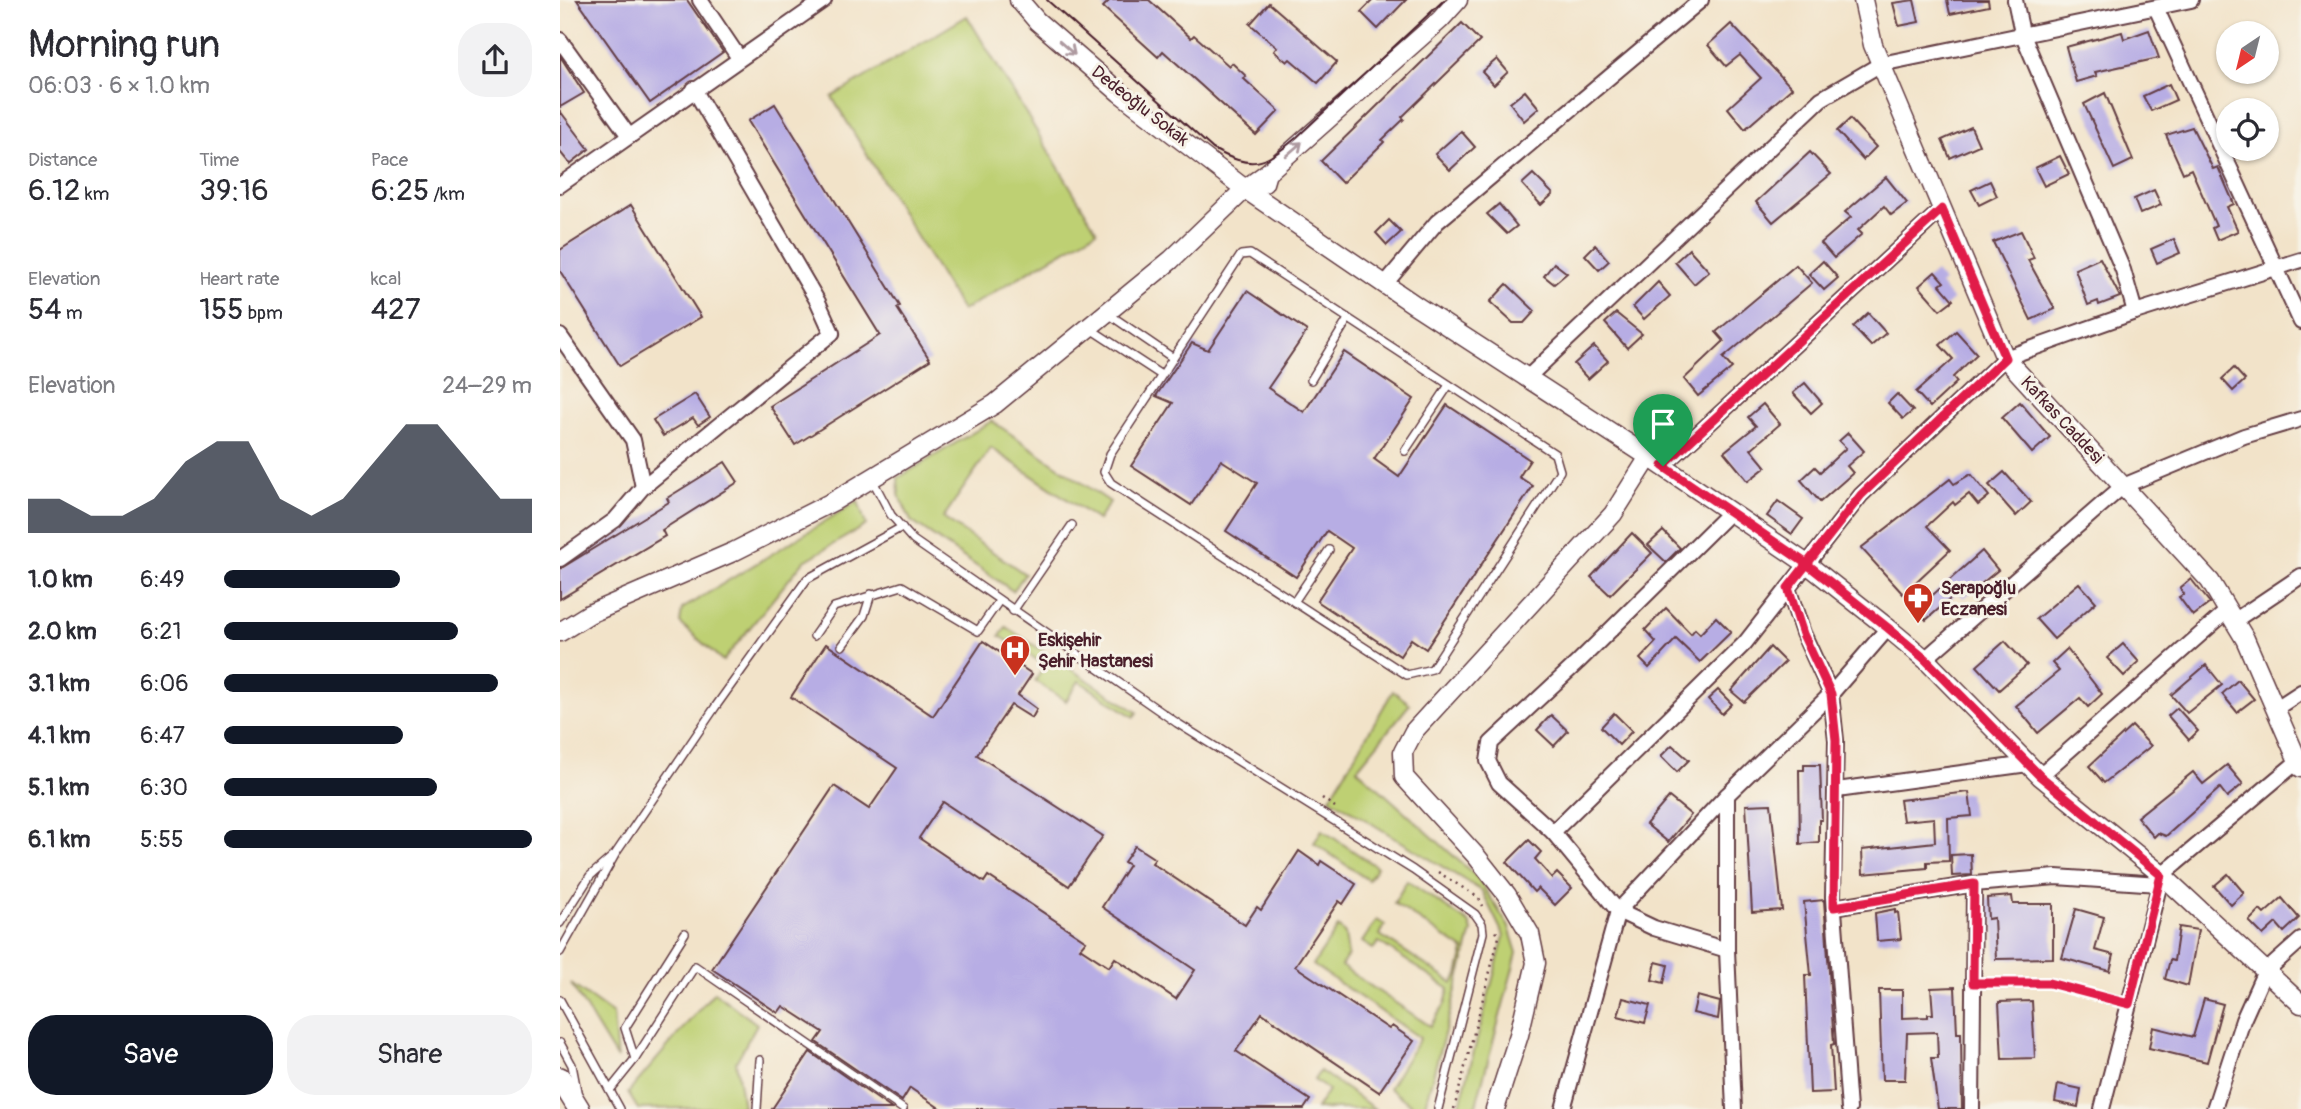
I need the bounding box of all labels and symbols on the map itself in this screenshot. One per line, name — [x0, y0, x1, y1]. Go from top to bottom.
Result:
north arrow — [2216, 21, 2278, 84]
one-way arrow — [1058, 40, 1076, 56]
street label: Dedeoğlu Sokak — [1086, 61, 1194, 152]
one-way arrow — [1285, 141, 1303, 157]
street label: Kafkas Caddesi — [2015, 371, 2109, 469]
pin — [1633, 394, 1693, 466]
place label: Serapoğlu Eczanesi — [1941, 577, 2016, 621]
pharmacy icon: Serapoğlu Eczanesi — [1901, 581, 1935, 625]
place label: Eskişehir Şehir Hastanesi — [1038, 629, 1153, 673]
hospital icon: Eskişehir Şehir Hastanesi — [998, 633, 1032, 677]

